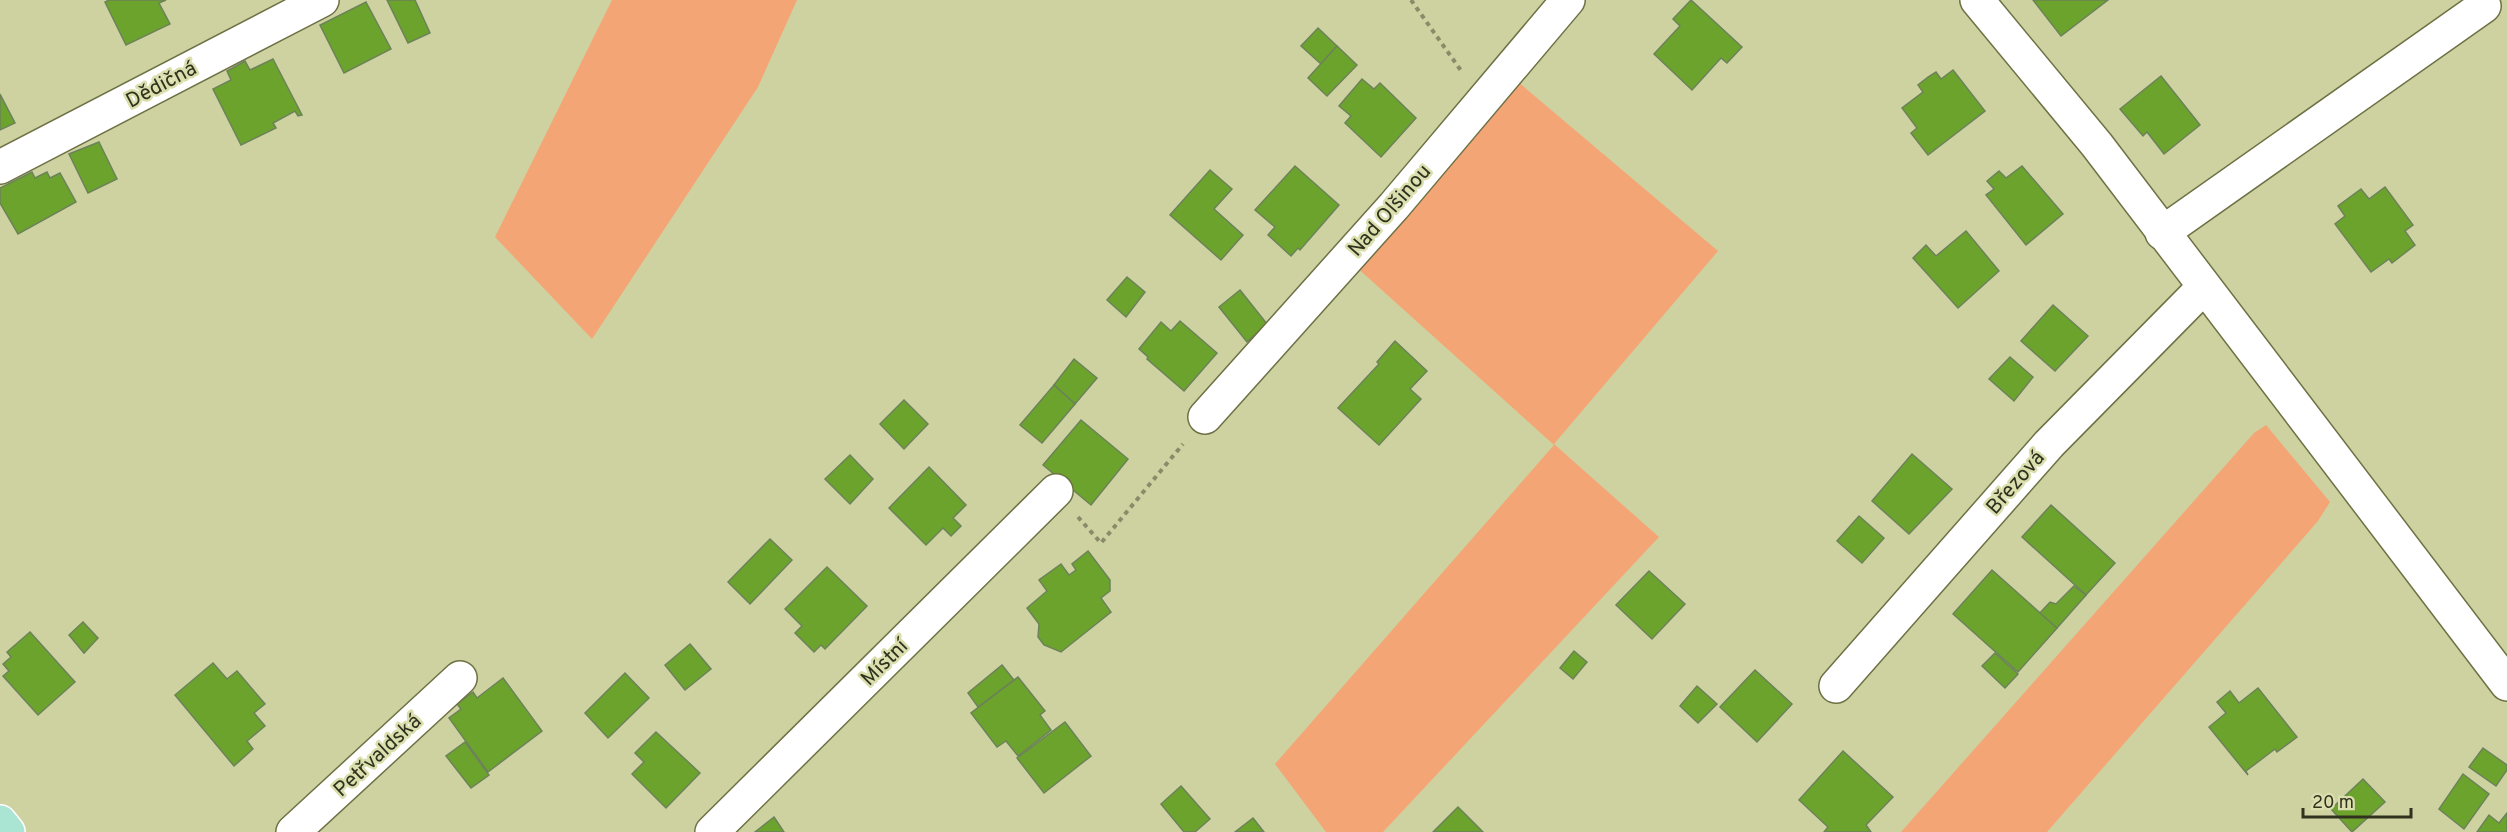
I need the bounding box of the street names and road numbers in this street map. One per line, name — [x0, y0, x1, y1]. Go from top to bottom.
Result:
street label: Dědičná — [122, 55, 202, 115]
street label: Nad Olšinou — [1343, 159, 1438, 263]
street label: Březová — [1981, 445, 2051, 521]
street label: Místní — [856, 633, 916, 692]
street label: Petřvaldská — [328, 708, 428, 804]

